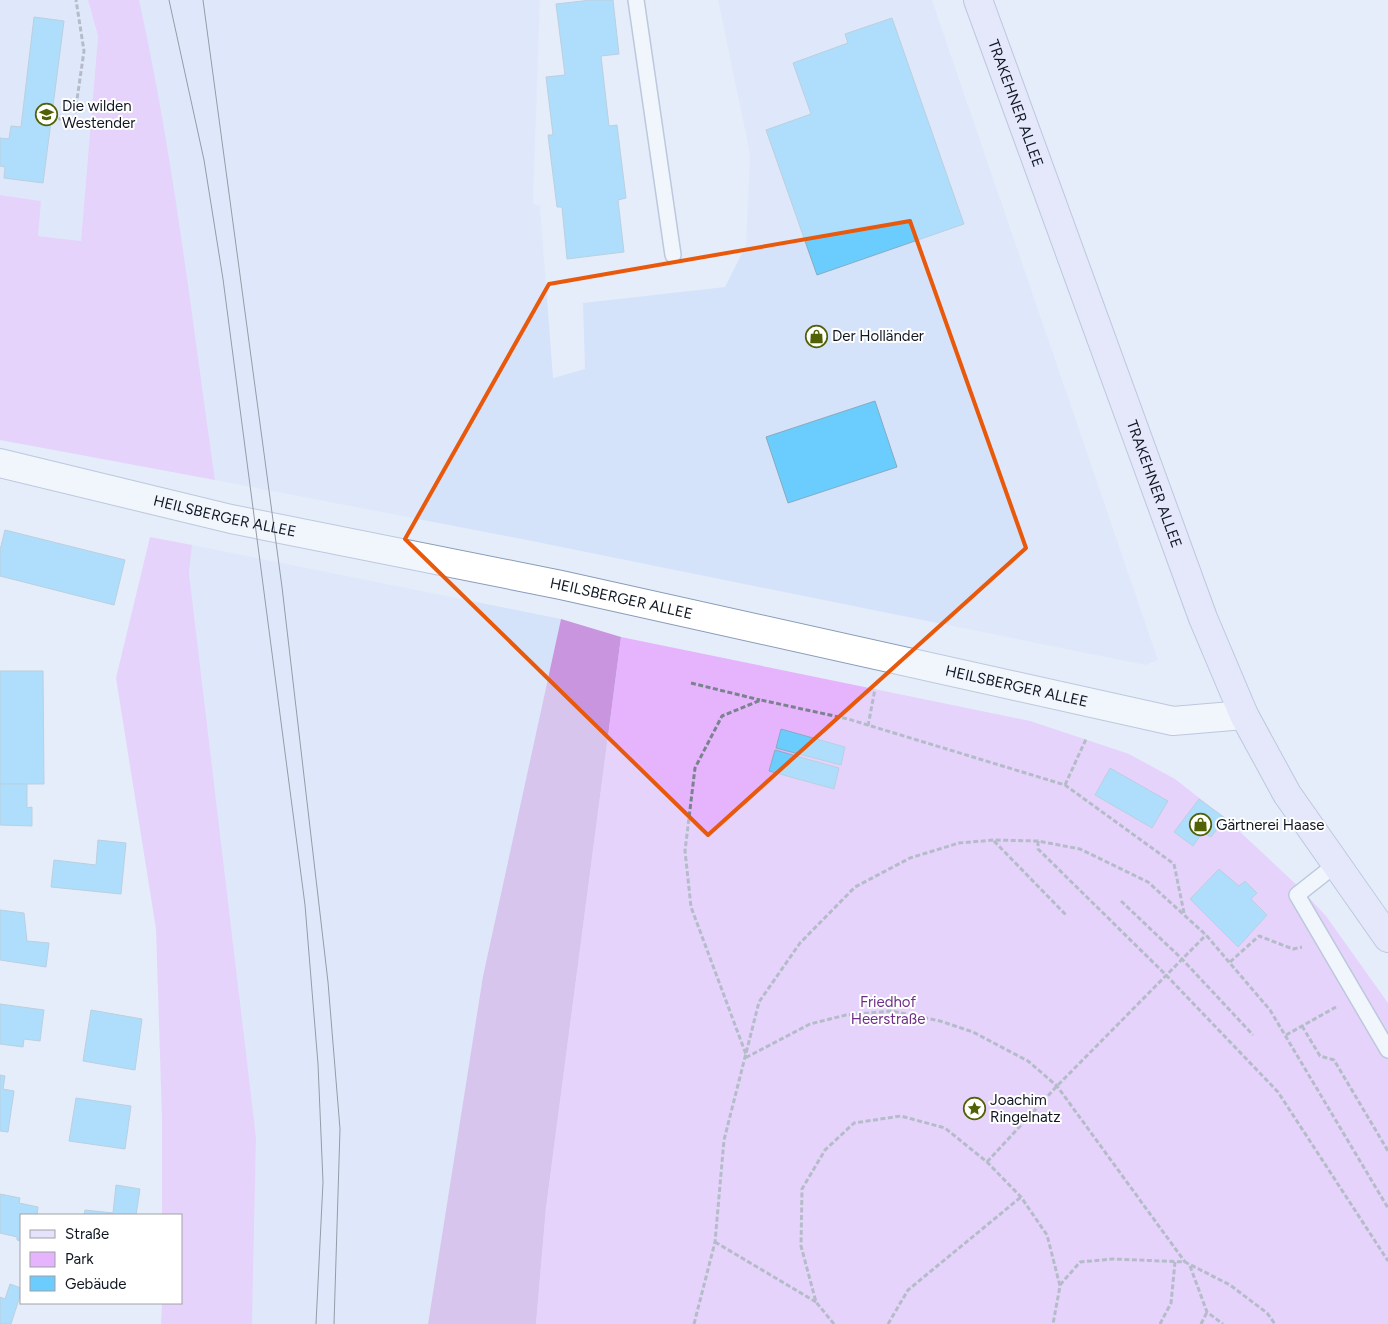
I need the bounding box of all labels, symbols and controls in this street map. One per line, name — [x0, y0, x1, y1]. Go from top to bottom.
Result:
street label: TRAKEHNER ALLEE — [984, 37, 1047, 170]
place label: Die wilden Westender — [62, 97, 135, 132]
school or university icon: Die wilden Westender — [34, 103, 58, 127]
shop icon: Der Holländer — [804, 324, 828, 348]
place label: Der Holländer — [832, 327, 924, 345]
street label: TRAKEHNER ALLEE — [1123, 418, 1186, 550]
street label: HEILSBERGER ALLEE — [152, 492, 298, 541]
street label: HEILSBERGER ALLEE — [548, 574, 694, 623]
street label: HEILSBERGER ALLEE — [944, 662, 1090, 711]
shop icon: Gärtnerei Haase — [1188, 813, 1212, 837]
place label: Gärtnerei Haase — [1216, 816, 1325, 834]
park label: Friedhof Heerstraße — [851, 993, 925, 1028]
place label: Joachim Ringelnatz — [990, 1091, 1061, 1126]
place icon: Joachim Ringelnatz — [962, 1097, 986, 1121]
legend — [20, 1214, 182, 1304]
text: Straße — [65, 1225, 109, 1243]
text: Park — [65, 1250, 94, 1268]
text: Gebäude — [65, 1275, 126, 1293]

